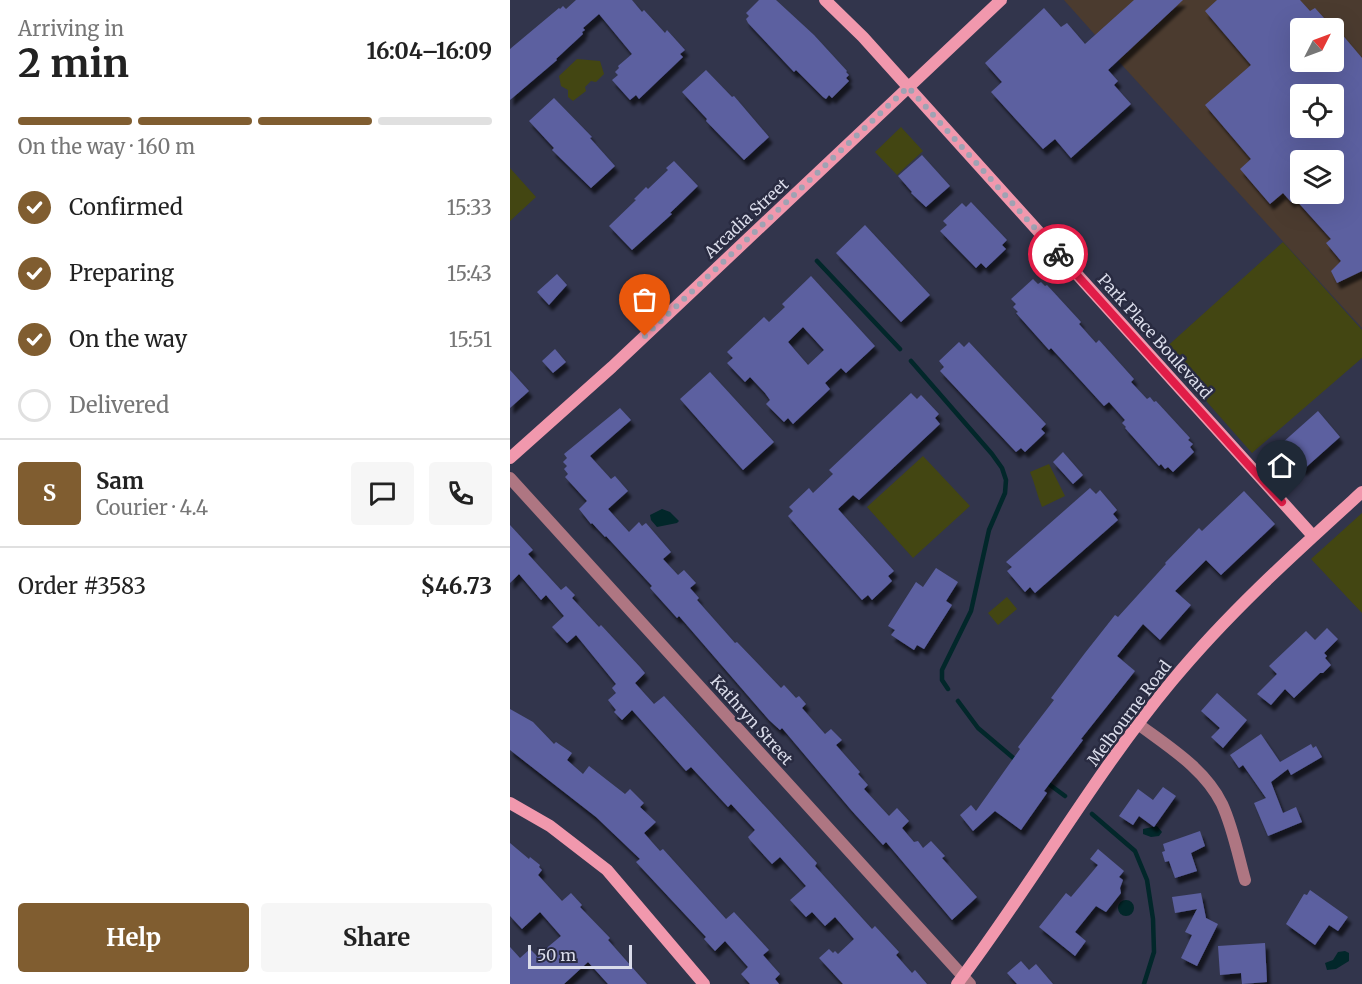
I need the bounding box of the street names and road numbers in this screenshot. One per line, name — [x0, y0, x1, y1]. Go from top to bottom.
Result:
street label: Arcadia Street — [699, 173, 793, 263]
street label: Park Place Boulevard — [1094, 270, 1217, 403]
street label: Melbourne Road — [1083, 656, 1175, 770]
street label: Kathryn Street — [707, 671, 798, 769]

